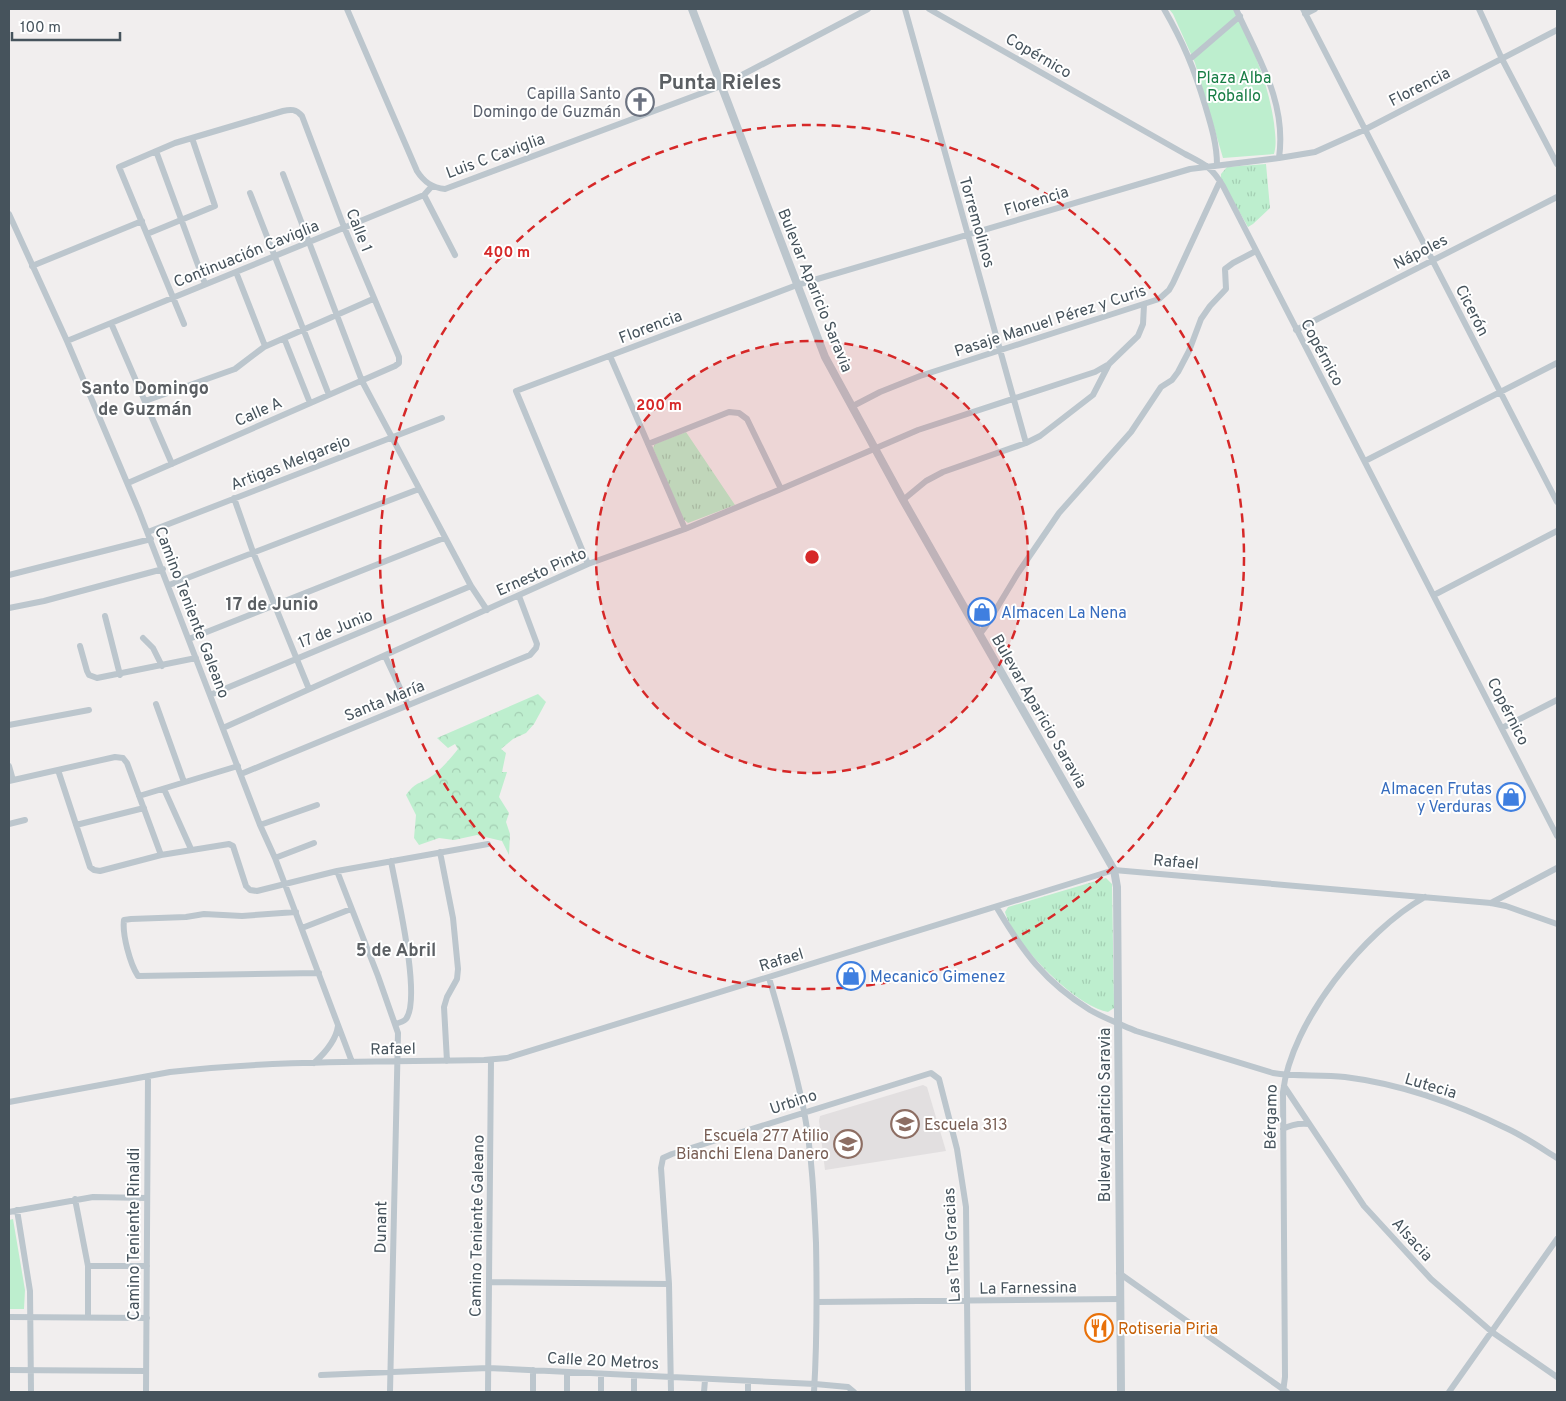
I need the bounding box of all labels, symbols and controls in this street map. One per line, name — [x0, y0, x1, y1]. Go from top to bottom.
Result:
scale bar — [12, 10, 120, 42]
text: 100 m — [20, 19, 61, 38]
street label: Copérnico — [1001, 30, 1075, 84]
street label: Florencia — [1386, 64, 1454, 112]
park label: Plaza Alba Roballo — [1197, 69, 1272, 107]
district label: Punta Rieles — [658, 70, 782, 97]
place label: Capilla Santo Domingo de Guzmán — [472, 85, 621, 123]
church icon: Capilla Santo Domingo de Guzmán — [625, 87, 655, 117]
street label: Luis C Caviglia — [443, 130, 548, 184]
street label: Torremolinos — [954, 175, 999, 270]
street label: Florencia — [1002, 183, 1071, 221]
street label: Calle 1 — [340, 206, 376, 256]
street label: Bulevar Aparicio Saravia — [772, 206, 856, 375]
street label: Continuación Caviglia — [171, 217, 322, 293]
street label: Nápoles — [1390, 231, 1451, 275]
text: 400 m — [484, 244, 530, 263]
street label: Pasaje Manuel Pérez y Curis — [952, 281, 1149, 362]
street label: Cicerón — [1450, 282, 1493, 340]
street label: Florencia — [616, 307, 685, 349]
street label: Copérnico — [1295, 316, 1347, 390]
district label: Santo Domingo de Guzmán — [81, 378, 209, 422]
street label: Calle A — [232, 394, 286, 432]
text: 200 m — [636, 397, 682, 416]
street label: Artigas Melgarejo — [228, 432, 354, 496]
street label: Camino Teniente Galeano — [149, 524, 233, 701]
street label: Ernesto Pinto — [493, 544, 590, 602]
centre of rings — [803, 548, 821, 566]
district label: 17 de Junio — [226, 594, 318, 617]
shop icon: Almacen La Nena — [967, 597, 997, 627]
place label: Almacen La Nena — [1001, 604, 1127, 624]
street label: 17 de Junio — [296, 606, 376, 654]
street label: Bulevar Aparicio Saravia — [986, 631, 1091, 793]
street label: Copérnico — [1482, 675, 1533, 749]
street label: Santa María — [342, 677, 428, 727]
place label: Almacen Frutas y Verduras — [1380, 780, 1492, 818]
shop icon: Almacen Frutas y Verduras — [1496, 782, 1526, 812]
street label: Rafael — [1152, 851, 1199, 875]
district label: 5 de Abril — [356, 940, 436, 963]
street label: Rafael — [757, 945, 806, 977]
shop icon: Mecanico Gimenez — [836, 961, 866, 991]
place label: Mecanico Gimenez — [870, 968, 1006, 988]
street label: Bulevar Aparicio Saravia — [1096, 1028, 1116, 1202]
street label: Rafael — [370, 1040, 416, 1060]
street label: Lutecia — [1402, 1070, 1459, 1104]
street label: Bérgamo — [1261, 1084, 1283, 1150]
street label: Urbino — [768, 1086, 820, 1120]
school or university icon: Escuela 313 — [890, 1109, 920, 1139]
place label: Escuela 313 — [924, 1116, 1008, 1136]
place label: Escuela 277 Atilio Bianchi Elena Danero — [676, 1127, 829, 1165]
school or university icon: Escuela 277 Atilio Bianchi Elena Danero — [833, 1129, 863, 1159]
street label: Camino Teniente Galeano — [466, 1135, 490, 1317]
street label: Camino Teniente Rinaldi — [125, 1148, 145, 1320]
street label: Las Tres Gracias — [940, 1187, 966, 1303]
street label: Dunant — [372, 1201, 392, 1253]
street label: Alsacia — [1387, 1214, 1436, 1266]
street label: La Farnessina — [979, 1278, 1077, 1300]
restaurant icon: Rotiseria Piria — [1084, 1313, 1114, 1343]
place label: Rotiseria Piria — [1118, 1320, 1218, 1340]
street label: Calle 20 Metros — [546, 1349, 659, 1375]

